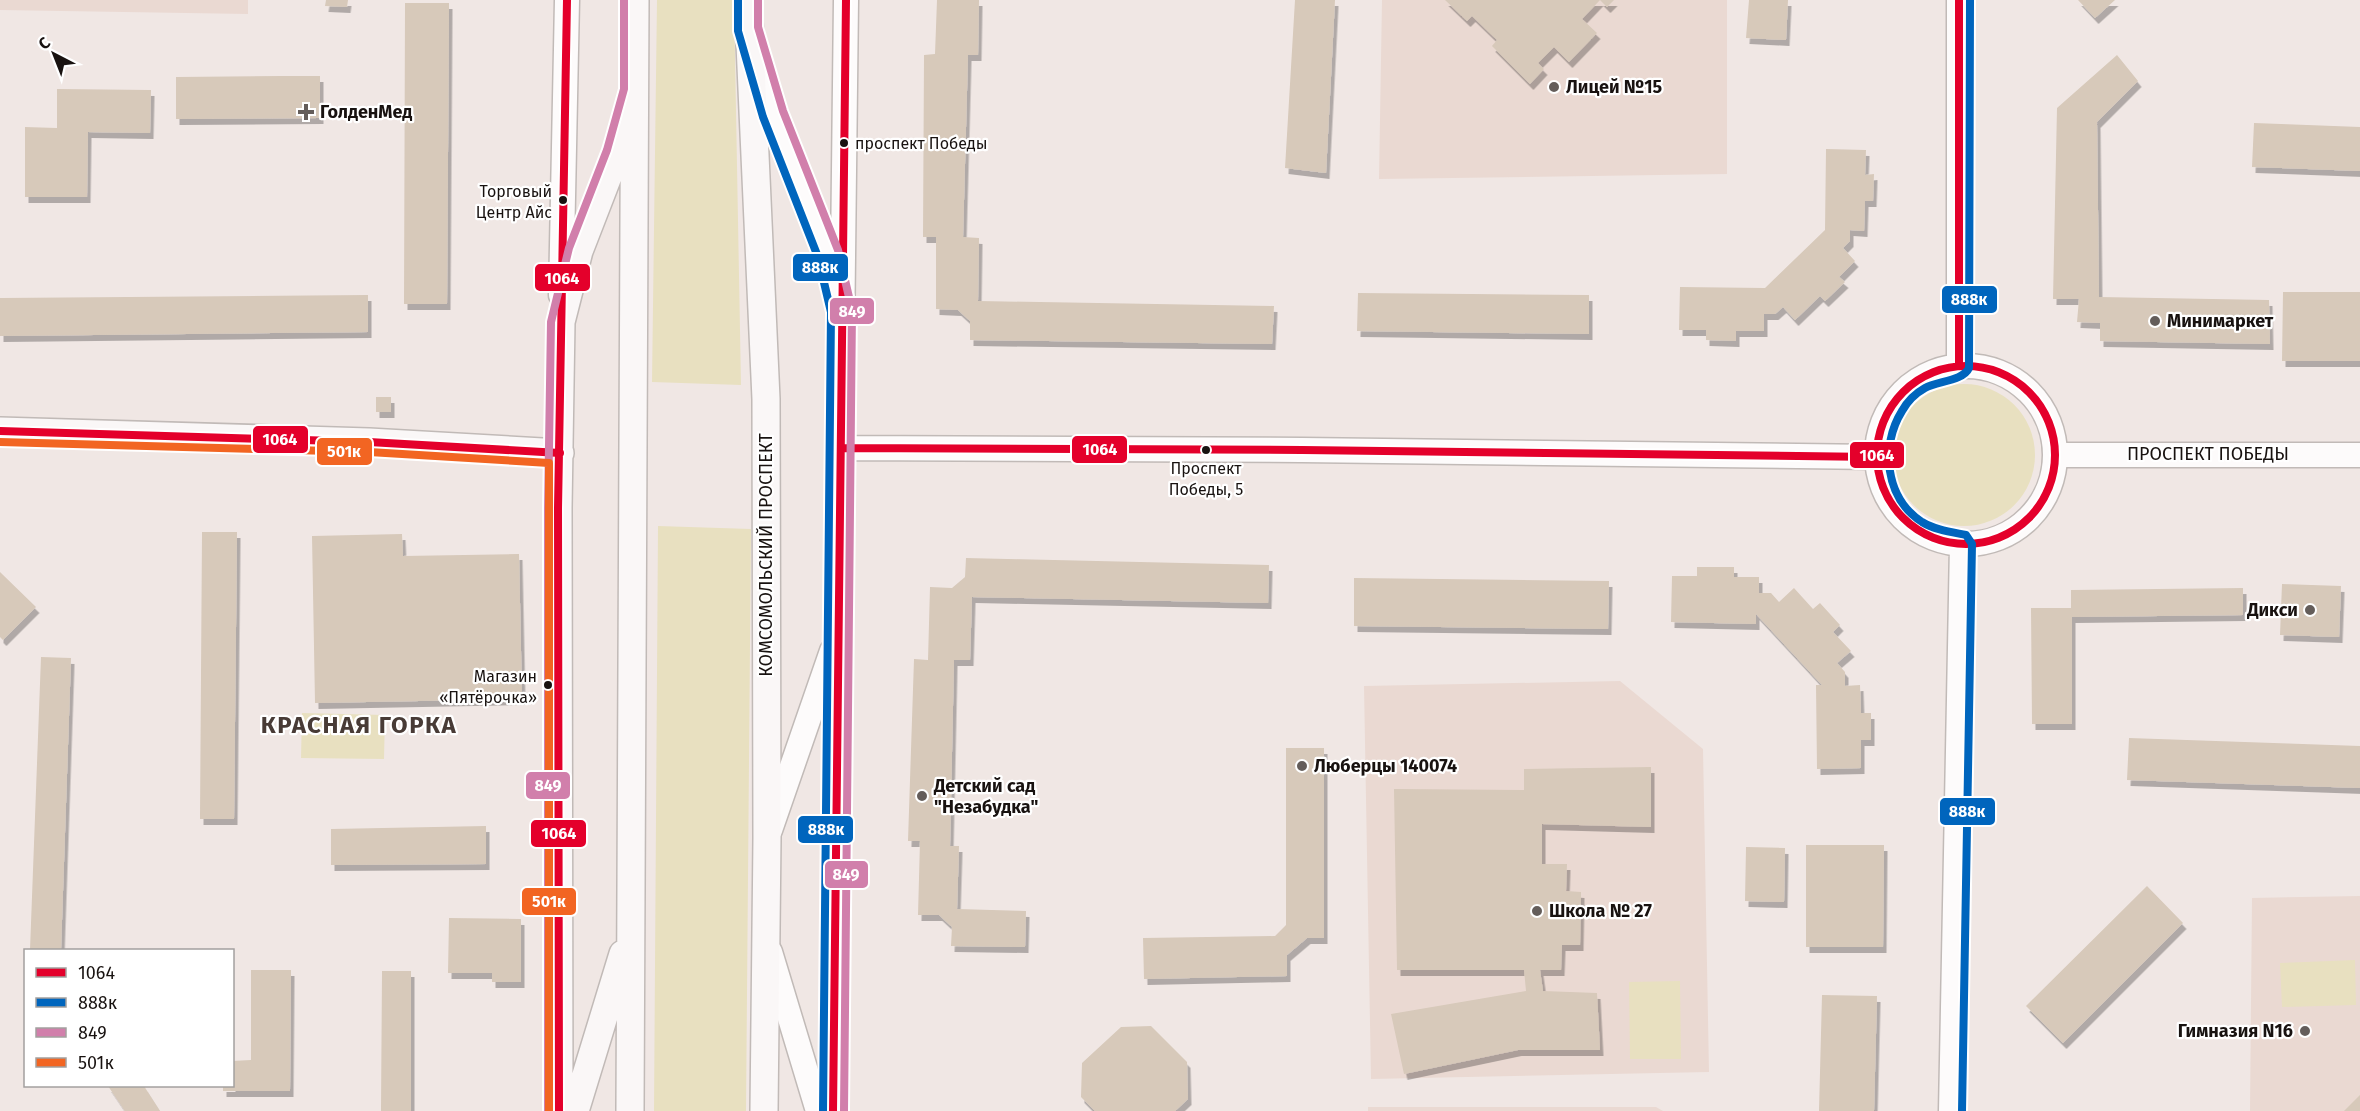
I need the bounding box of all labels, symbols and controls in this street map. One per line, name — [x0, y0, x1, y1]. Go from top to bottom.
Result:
north arrow — [24, 24, 84, 84]
text: С — [35, 33, 55, 53]
place label: Лицей №15 — [1566, 76, 1663, 98]
marker: Лицей №15 — [1547, 80, 1561, 94]
place label: ГолденМед — [320, 101, 412, 123]
marker: ГолденМед — [297, 103, 315, 121]
place label: проспект Победы — [855, 134, 988, 153]
marker: проспект Победы — [838, 137, 850, 149]
place label: Торговый Центр Айс — [476, 182, 552, 222]
marker: Торговый Центр Айс — [557, 194, 569, 206]
line badge: 888к — [792, 253, 849, 282]
text: 888к — [802, 258, 839, 277]
line badge: 1064 — [534, 263, 591, 292]
text: 1064 — [545, 269, 579, 288]
line badge: 888к — [1941, 285, 1998, 314]
text: 888к — [1951, 290, 1988, 309]
line badge: 849 — [829, 297, 875, 325]
text: 849 — [839, 302, 866, 321]
place label: Минимаркет — [2167, 310, 2274, 332]
marker: Минимаркет — [2148, 314, 2162, 328]
line badge: 1064 — [252, 425, 309, 454]
text: 1064 — [263, 430, 297, 449]
street label: КОМСОМОЛЬСКИЙ ПРОСПЕКТ — [755, 433, 777, 677]
line badge: 1064 — [1071, 435, 1128, 464]
line badge: 501к — [316, 437, 373, 466]
text: 1064 — [1083, 440, 1117, 459]
line badge: 1064 — [1849, 441, 1905, 469]
text: 501к — [327, 442, 361, 461]
street label: ПРОСПЕКТ ПОБЕДЫ — [2127, 443, 2289, 465]
marker: Проспект Победы, 5 — [1200, 444, 1212, 456]
text: 1064 — [1860, 446, 1894, 465]
place label: Проспект Победы, 5 — [1169, 459, 1243, 499]
place label: Дикси — [2246, 599, 2298, 621]
marker: Дикси — [2303, 603, 2317, 617]
place label: Магазин «Пятёрочка» — [439, 667, 537, 707]
marker: Магазин «Пятёрочка» — [542, 679, 554, 691]
district label: КРАСНАЯ ГОРКА — [261, 711, 457, 739]
place label: Люберцы 140074 — [1314, 755, 1457, 777]
marker: Люберцы 140074 — [1295, 759, 1309, 773]
line badge: 849 — [525, 771, 571, 800]
place label: Детский сад "Незабудка" — [933, 775, 1038, 818]
text: 849 — [535, 776, 562, 795]
marker: Детский сад "Незабудка" — [915, 789, 929, 803]
line badge: 888к — [1939, 797, 1996, 826]
text: 888к — [1949, 802, 1986, 821]
line badge: 888к — [797, 815, 854, 844]
line badge: 1064 — [530, 819, 587, 848]
text: 888к — [808, 820, 845, 839]
text: 1064 — [542, 824, 576, 843]
line badge: 849 — [824, 860, 869, 889]
text: 849 — [833, 865, 860, 884]
line badge: 501к — [521, 887, 577, 916]
text: 501к — [532, 892, 566, 911]
place label: Школа № 27 — [1549, 900, 1652, 922]
marker: Школа № 27 — [1530, 904, 1544, 918]
legend — [24, 949, 234, 1087]
text: 1064 — [78, 962, 115, 984]
text: 888к — [78, 992, 118, 1014]
place label: Гимназия N16 — [2178, 1020, 2293, 1042]
text: 849 — [78, 1022, 107, 1044]
marker: Гимназия N16 — [2298, 1024, 2312, 1038]
text: 501к — [78, 1052, 114, 1074]

